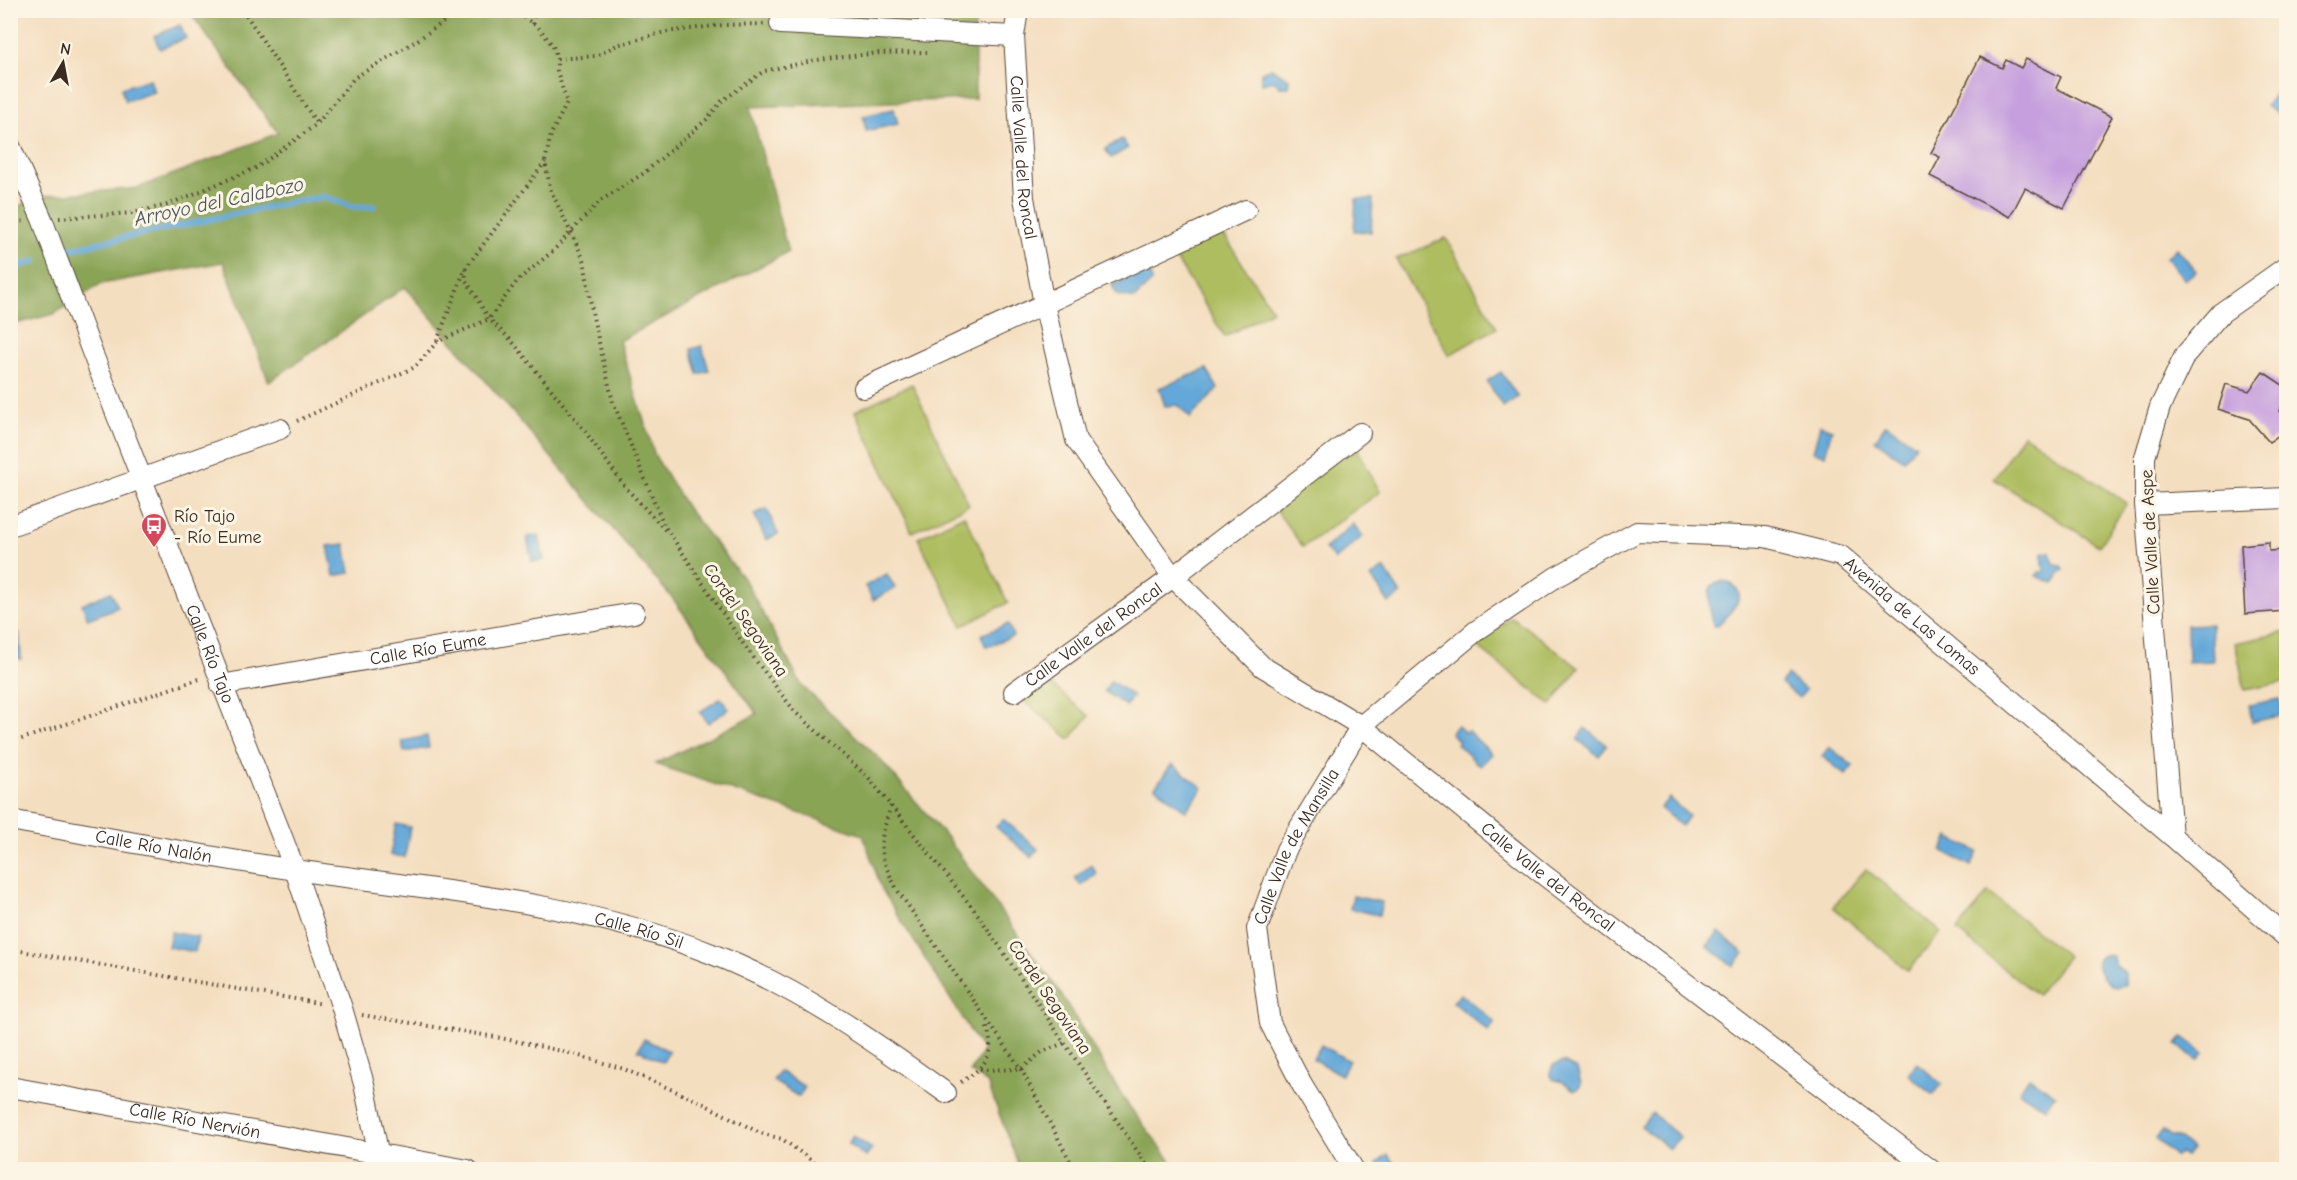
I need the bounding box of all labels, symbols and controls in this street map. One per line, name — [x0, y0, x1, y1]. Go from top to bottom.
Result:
north arrow — [33, 33, 93, 93]
text: N — [59, 39, 72, 59]
street label: Calle Valle del Roncal — [1005, 75, 1042, 241]
water label: Arroyo del Calabozo — [131, 172, 306, 231]
street label: Calle Valle de Aspe — [2136, 469, 2165, 615]
place label: Río Tajo - Río Eume — [174, 506, 262, 548]
bus stop icon: Río Tajo - Río Eume — [139, 511, 169, 549]
street label: Avenida de Las Lomas — [1839, 553, 1984, 680]
street label: Cordel Segoviana — [699, 560, 793, 681]
street label: Calle Valle del Roncal — [1021, 578, 1167, 692]
street label: Calle Río Tajo — [181, 602, 239, 707]
street label: Calle Río Eume — [368, 629, 488, 670]
street label: Calle Valle de Mansilla — [1250, 765, 1344, 927]
street label: Calle Valle del Roncal — [1477, 818, 1619, 936]
street label: Calle Río Nalón — [93, 826, 214, 868]
street label: Calle Río Sil — [592, 908, 686, 954]
street label: Cordel Segoviana — [1004, 936, 1096, 1059]
street label: Calle Río Nervión — [128, 1099, 262, 1143]

